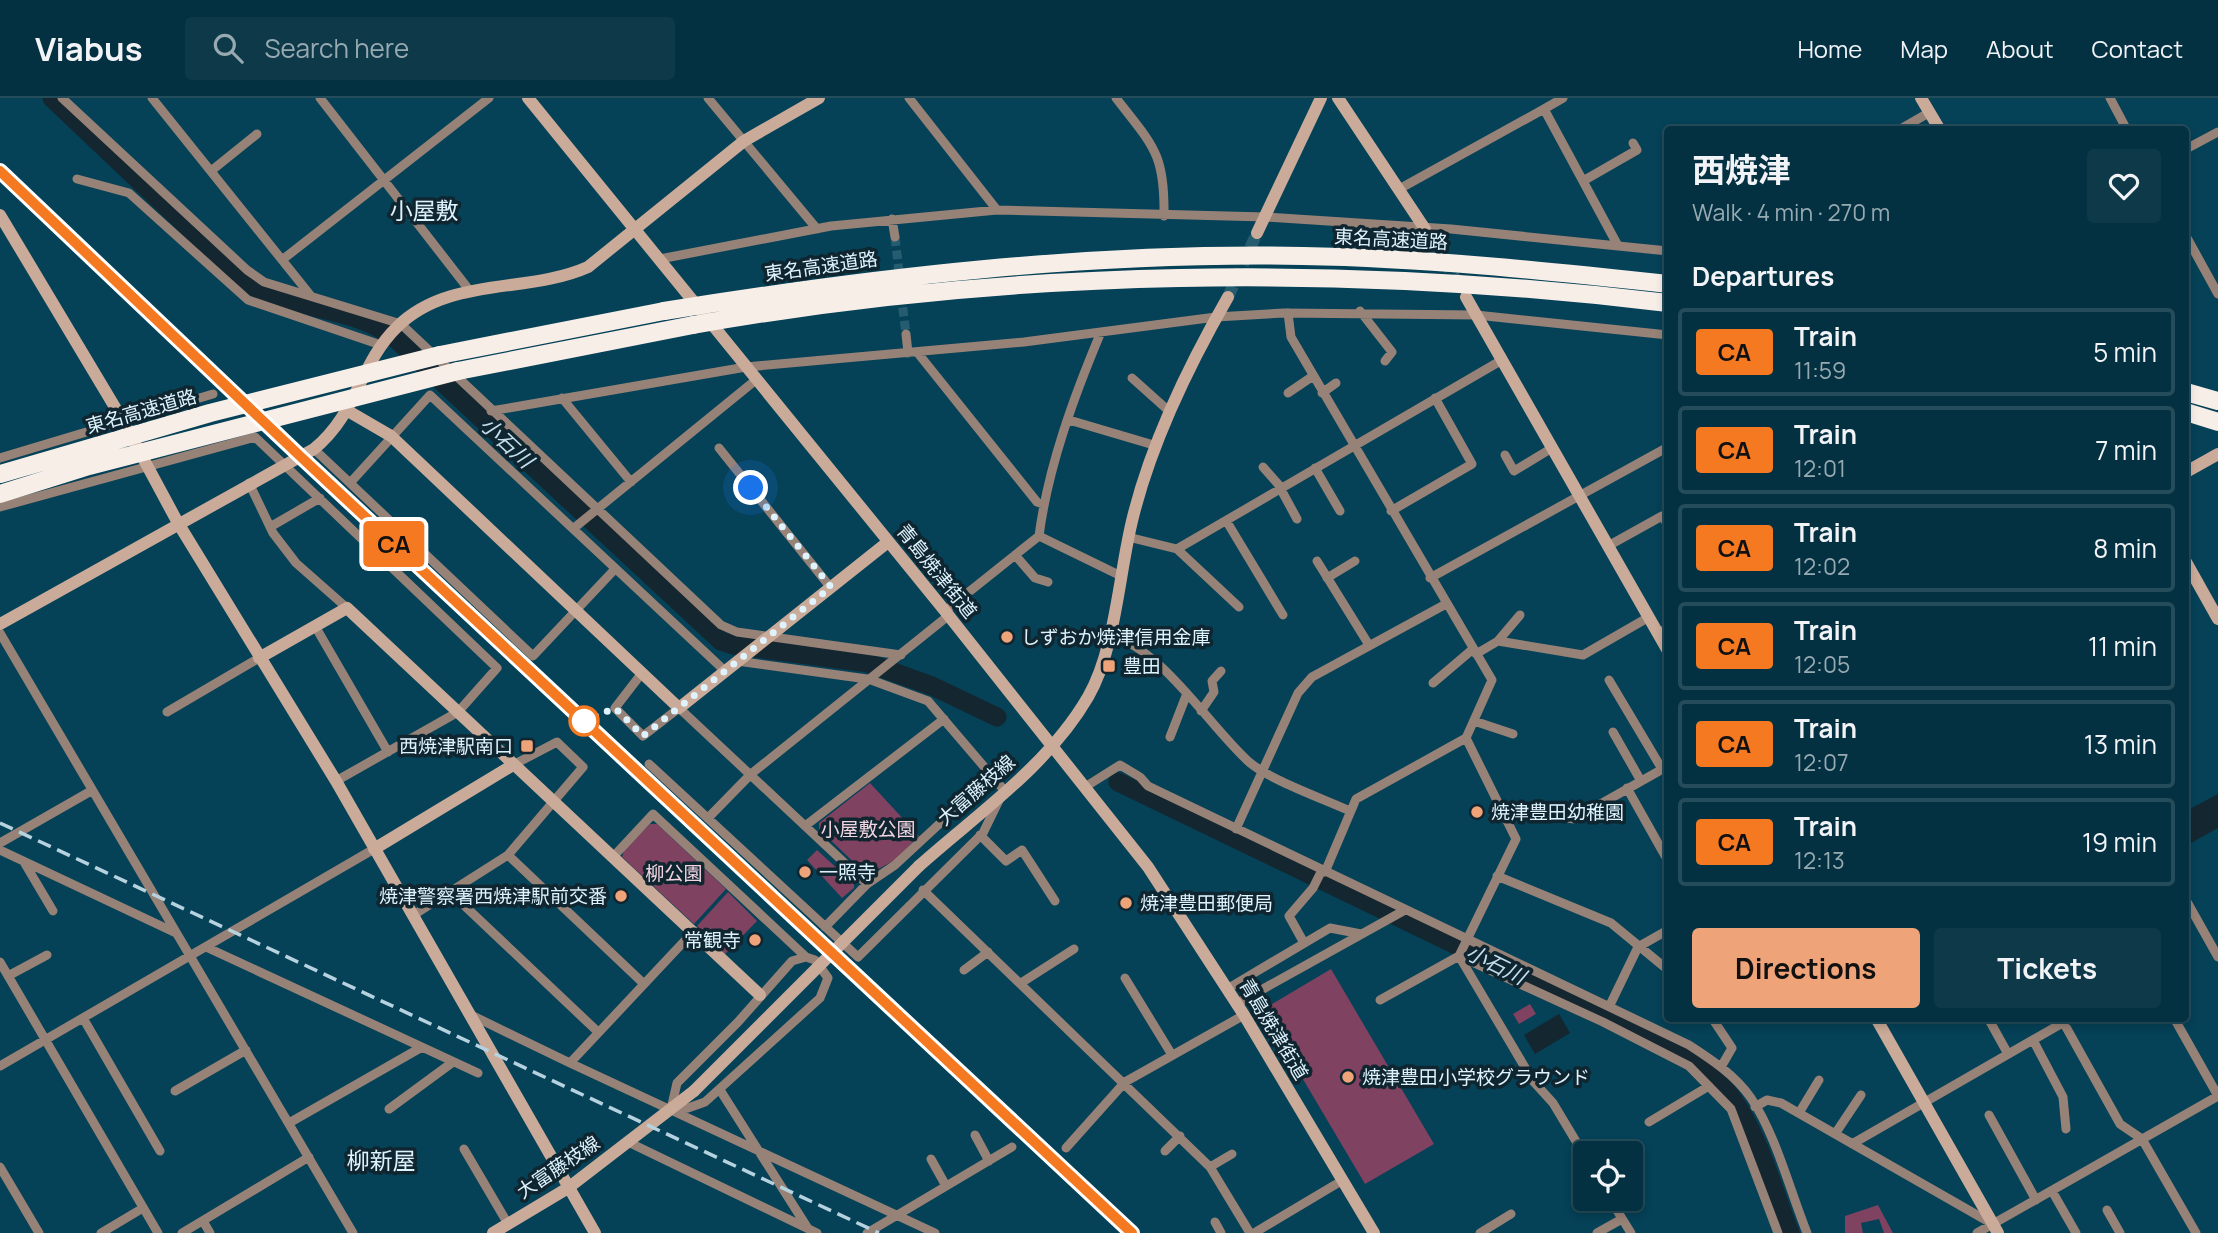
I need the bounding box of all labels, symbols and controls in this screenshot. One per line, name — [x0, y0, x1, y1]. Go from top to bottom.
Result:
search box — [185, 17, 675, 80]
text: Viabus — [35, 26, 143, 71]
icon: search — [209, 29, 247, 67]
text: Search here — [265, 30, 409, 66]
text: Home — [1797, 32, 1862, 65]
text: Map — [1900, 32, 1948, 65]
text: About — [1986, 32, 2054, 65]
text: Contact — [2092, 32, 2183, 65]
text: 西焼津 — [1692, 147, 1791, 192]
button: heart — [2087, 149, 2161, 223]
district label: 小屋敷 — [390, 194, 459, 226]
text: Walk · 4 min · 270 m — [1692, 196, 1890, 228]
street label: 東名高速道路 — [1333, 223, 1449, 255]
street label: 東名高速道路 — [763, 245, 879, 287]
text: Departures — [1692, 258, 1834, 294]
text: Train — [1794, 318, 1857, 354]
text: 5 min — [2093, 334, 2157, 370]
text: CA — [1718, 335, 1751, 368]
text: 11:59 — [1794, 354, 1846, 386]
street label: 東名高速道路 — [83, 383, 199, 439]
water label: 小石川 — [474, 410, 541, 475]
text: Train — [1794, 416, 1857, 452]
text: 7 min — [2095, 432, 2157, 468]
text: CA — [1718, 433, 1751, 466]
text: 12:01 — [1794, 452, 1846, 484]
your location — [733, 470, 768, 505]
text: Train — [1794, 514, 1857, 550]
street label: 青島焼津街道 — [891, 519, 983, 623]
line badge: CA — [362, 521, 426, 567]
text: CA — [377, 527, 411, 560]
text: 8 min — [2093, 530, 2157, 566]
text: CA — [1718, 531, 1751, 564]
text: 12:02 — [1794, 550, 1850, 582]
text: Train — [1794, 612, 1857, 648]
place label: しずおか焼津信用金庫 — [1021, 624, 1211, 650]
text: 11 min — [2088, 628, 2157, 664]
marker: しずおか焼津信用金庫 — [999, 629, 1015, 645]
text: CA — [1718, 629, 1751, 662]
text: 12:05 — [1794, 648, 1850, 680]
place label: 豊田 — [1123, 653, 1161, 679]
marker: 豊田 — [1101, 658, 1117, 674]
unlabelled marker — [569, 706, 599, 736]
text: Train — [1794, 710, 1857, 746]
text: 13 min — [2084, 726, 2157, 762]
text: CA — [1718, 727, 1751, 760]
place label: 西焼津駅南口 — [399, 733, 513, 759]
marker: 西焼津駅南口 — [519, 738, 535, 754]
text: 12:07 — [1794, 746, 1849, 778]
street label: 大富藤枝線 — [932, 749, 1020, 831]
place label: 焼津豊田幼稚園 — [1491, 799, 1624, 825]
marker: 焼津豊田幼稚園 — [1469, 804, 1485, 820]
text: Train — [1794, 808, 1857, 844]
park label: 小屋敷公園 — [820, 816, 916, 842]
text: 19 min — [2082, 824, 2157, 860]
text: CA — [1718, 825, 1751, 858]
text: 12:13 — [1794, 844, 1845, 876]
place label: 一照寺 — [819, 859, 876, 885]
park label: 柳公園 — [645, 860, 703, 886]
marker: 一照寺 — [797, 864, 813, 880]
place label: 焼津警察署西焼津駅前交番 — [379, 883, 607, 909]
marker: 焼津警察署西焼津駅前交番 — [613, 888, 629, 904]
place label: 焼津豊田郵便局 — [1140, 890, 1273, 916]
marker: 焼津豊田郵便局 — [1118, 895, 1134, 911]
place label: 常観寺 — [684, 927, 741, 953]
button: Directions — [1692, 928, 1920, 1008]
button: Tickets — [1934, 928, 2161, 1008]
marker: 常観寺 — [747, 932, 763, 948]
water label: 小石川 — [1462, 938, 1532, 991]
street label: 青島焼津街道 — [1233, 973, 1315, 1085]
place label: 焼津豊田小学校グラウンド — [1362, 1064, 1590, 1090]
marker: 焼津豊田小学校グラウンド — [1340, 1069, 1356, 1085]
street label: 大富藤枝線 — [511, 1130, 605, 1204]
map controls — [1573, 1141, 1643, 1211]
button: locate — [1573, 1141, 1643, 1211]
district label: 柳新屋 — [347, 1144, 416, 1176]

